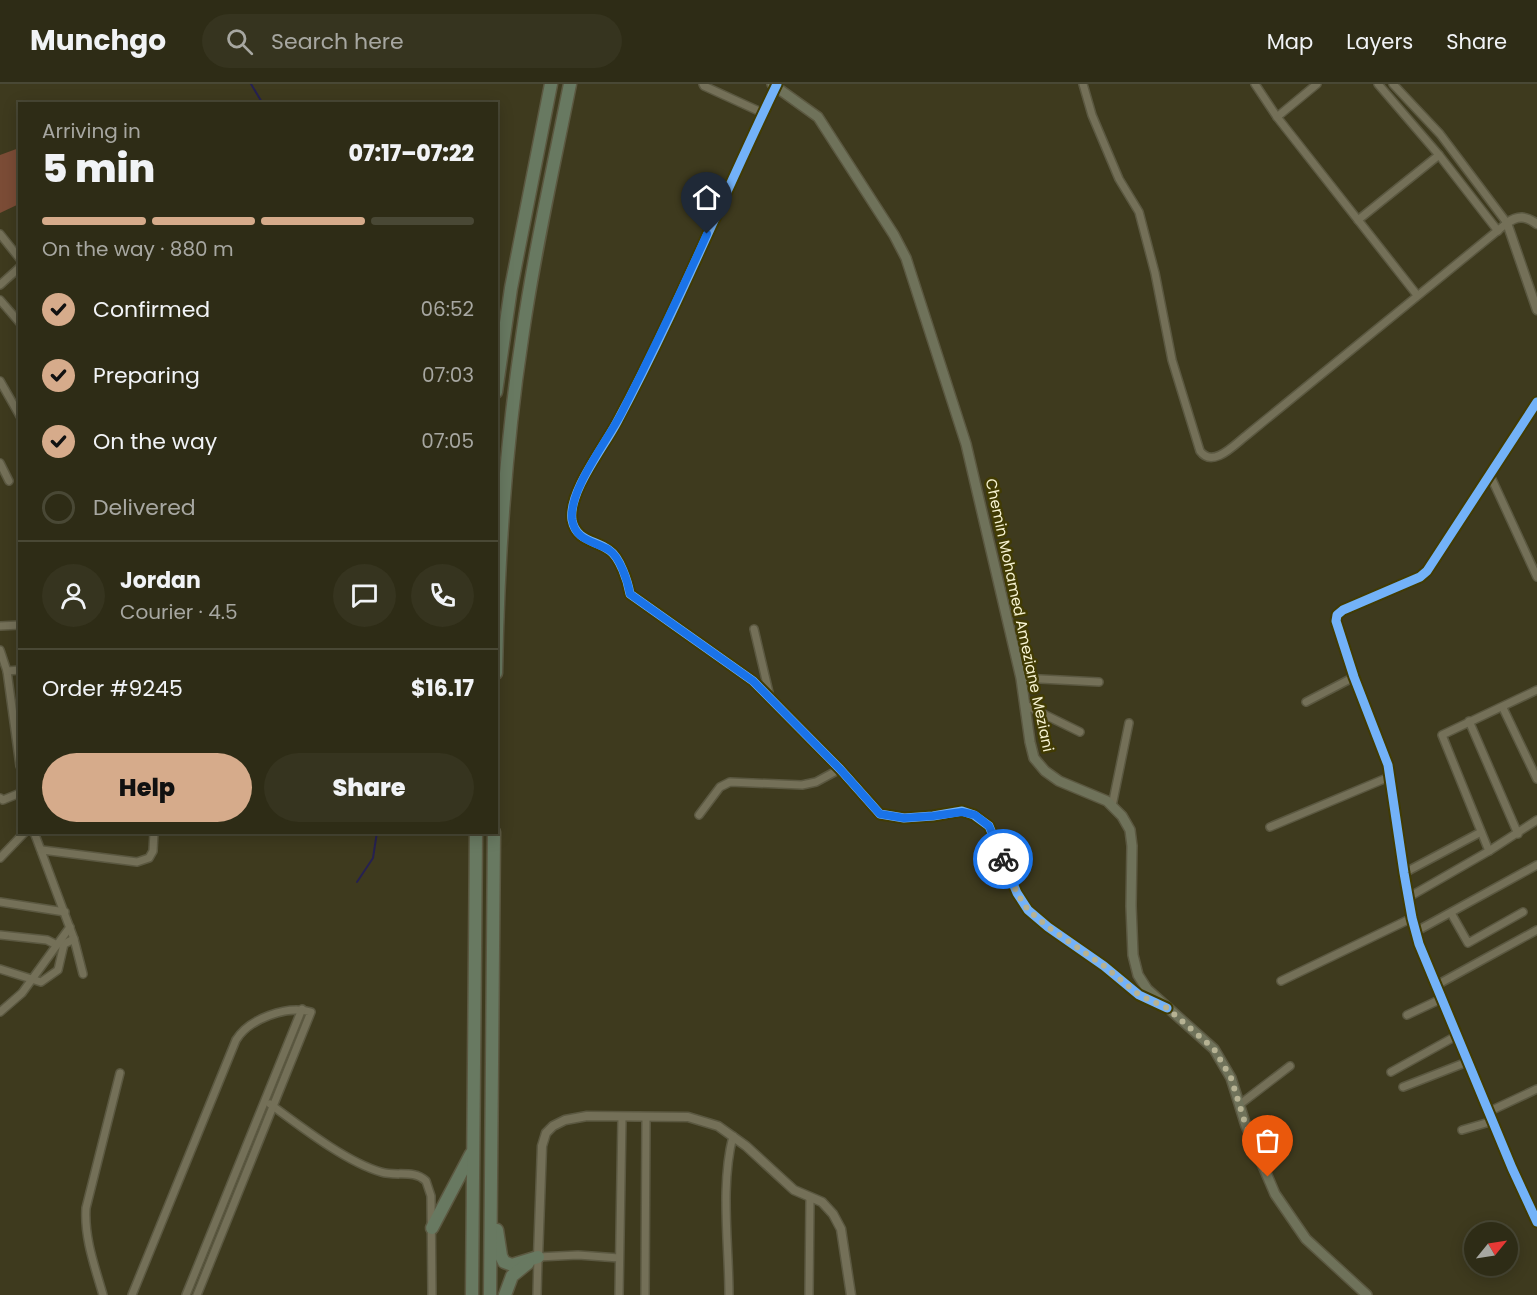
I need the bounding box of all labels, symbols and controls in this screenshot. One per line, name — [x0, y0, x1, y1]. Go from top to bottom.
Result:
search box — [202, 14, 622, 68]
text: Munchgo — [30, 21, 166, 60]
icon: search — [223, 25, 256, 58]
text: Search here — [271, 26, 404, 57]
text: Map — [1267, 27, 1313, 56]
text: Layers — [1346, 27, 1413, 56]
text: Share — [1446, 27, 1507, 56]
text: Arriving in — [42, 117, 141, 145]
text: 07:17–07:22 — [349, 138, 474, 169]
text: 5 min — [42, 141, 155, 196]
pin — [681, 172, 732, 234]
icon: home — [690, 181, 723, 214]
text: On the way · 880 m — [42, 235, 234, 263]
icon: check — [42, 293, 75, 326]
text: Confirmed — [93, 294, 210, 325]
text: 06:52 — [420, 295, 474, 323]
icon: check — [42, 359, 75, 392]
text: Preparing — [93, 360, 200, 391]
text: 07:03 — [422, 361, 474, 389]
icon: check — [42, 425, 75, 458]
text: On the way — [93, 426, 217, 457]
text: 07:05 — [421, 427, 474, 455]
street label: Chemin Mohamed Ameziane Meziani — [981, 476, 1059, 754]
text: Delivered — [93, 492, 196, 523]
button: person — [42, 564, 105, 627]
button: chat — [333, 564, 396, 627]
button: phone — [411, 564, 474, 627]
text: Jordan — [120, 565, 201, 596]
text: Courier · 4.5 — [120, 598, 238, 626]
text: Order #9245 — [42, 673, 183, 704]
text: $16.17 — [411, 673, 474, 704]
button: Help — [42, 753, 252, 822]
button: Share — [264, 753, 474, 822]
courier — [973, 829, 1033, 889]
icon: bike — [987, 843, 1020, 876]
pin — [1242, 1115, 1293, 1177]
icon: bag — [1251, 1124, 1284, 1157]
north arrow — [1464, 1222, 1518, 1276]
map controls — [1464, 1222, 1518, 1276]

